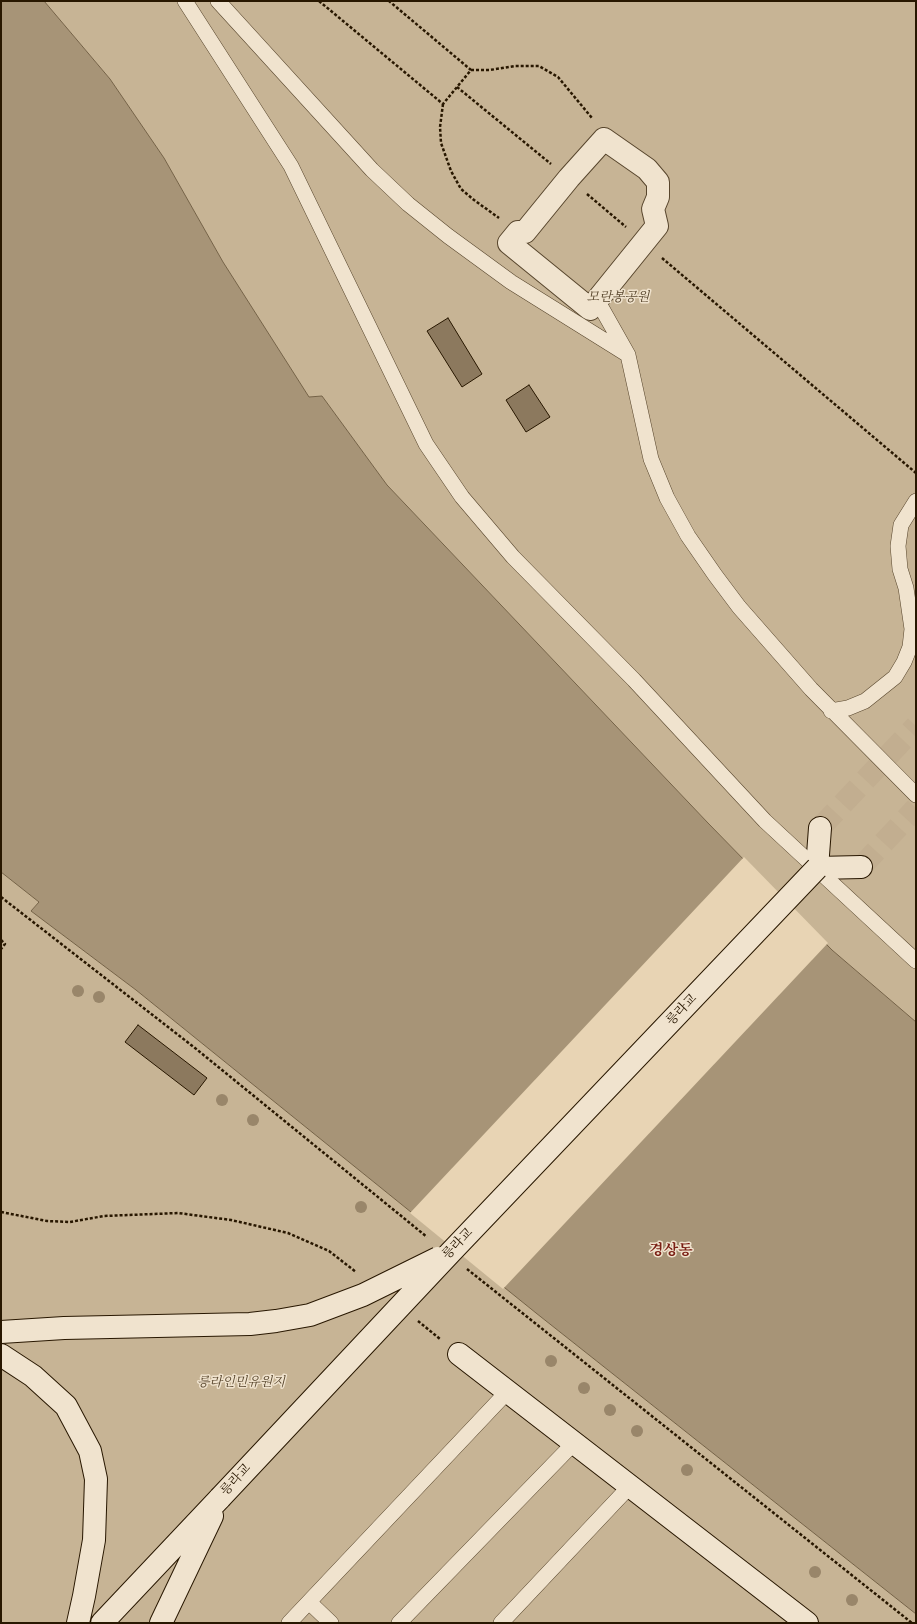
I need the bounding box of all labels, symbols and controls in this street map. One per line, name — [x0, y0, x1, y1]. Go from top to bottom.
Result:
park label: 모란봉공원 — [587, 290, 649, 306]
street label: 릉라교 — [663, 991, 701, 1029]
street label: 릉라교 — [439, 1225, 477, 1263]
district label: 경상동 — [649, 1242, 693, 1260]
park label: 릉라인민유원지 — [197, 1375, 285, 1391]
street label: 릉라교 — [217, 1461, 255, 1499]

